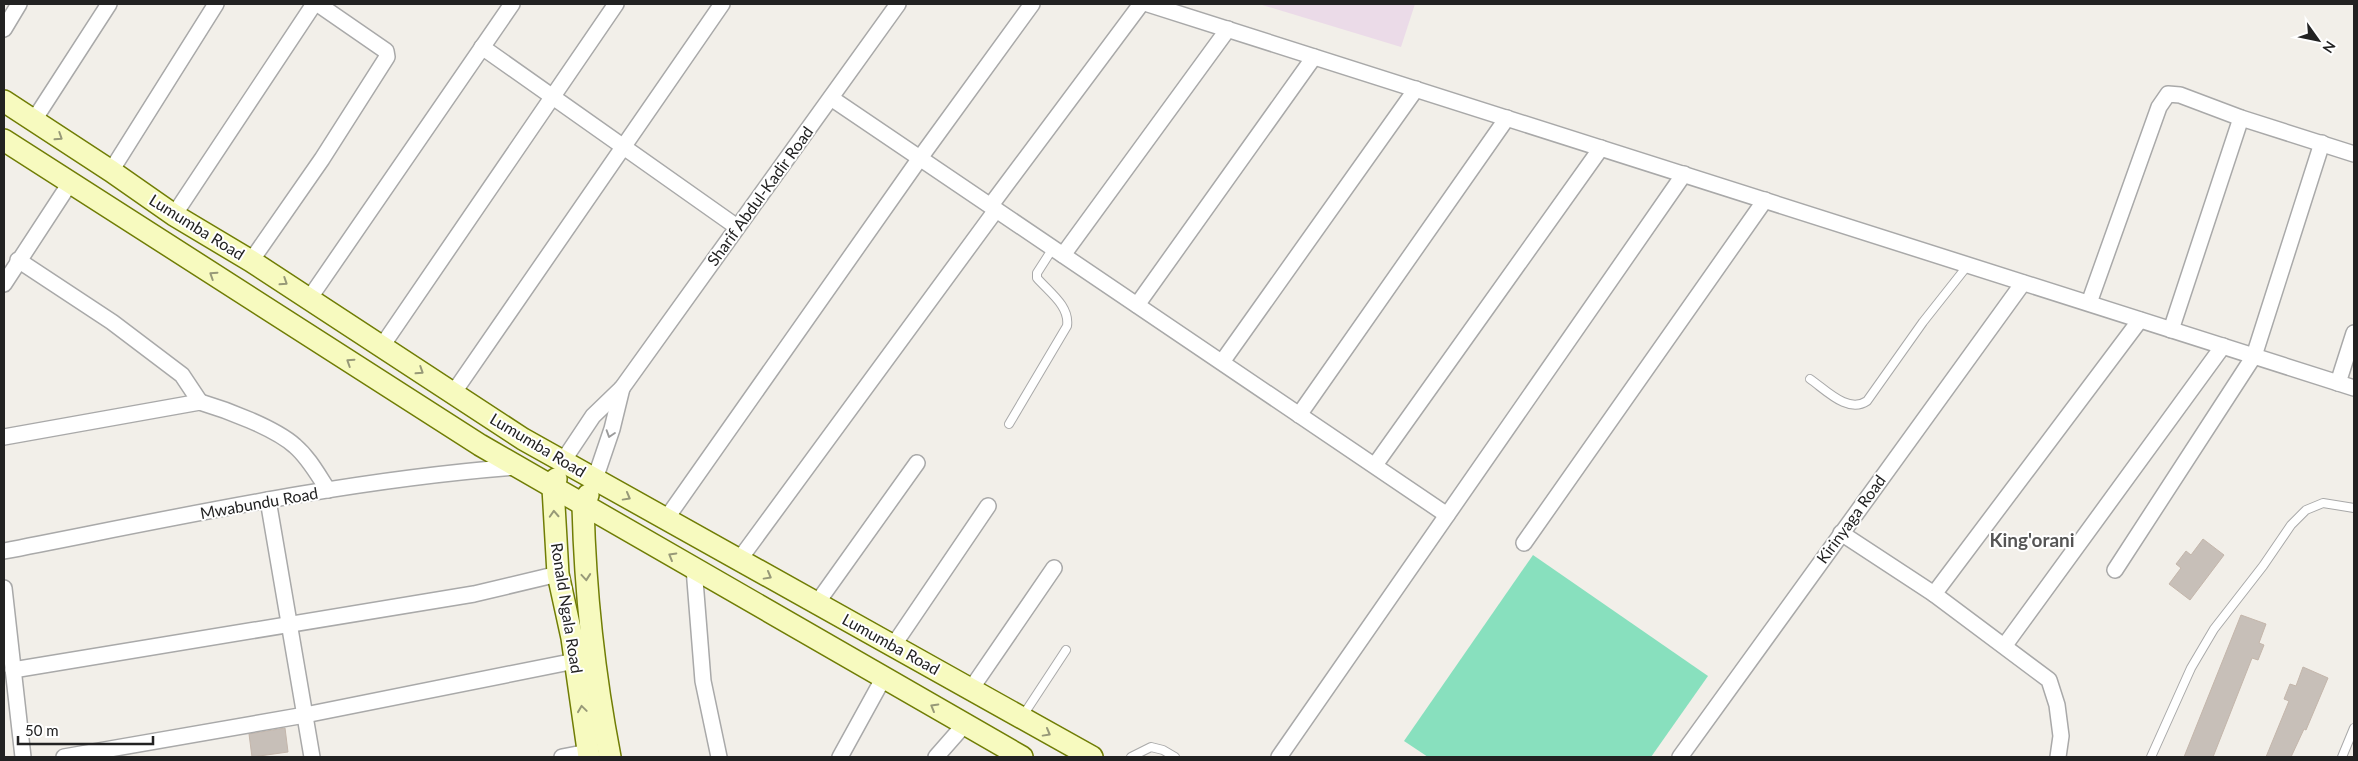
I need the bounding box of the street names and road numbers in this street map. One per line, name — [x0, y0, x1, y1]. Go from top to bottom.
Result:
street label: Sharif Abdul-Kadir Road — [703, 122, 817, 269]
street label: Lumumba Road — [146, 190, 248, 263]
street label: Lumumba Road — [487, 409, 590, 481]
street label: Kirinyaga Road — [1812, 471, 1889, 567]
street label: Mwabundu Road — [198, 483, 319, 522]
street label: Ronald Ngala Road — [548, 541, 587, 675]
street label: Lumumba Road — [839, 609, 943, 678]

